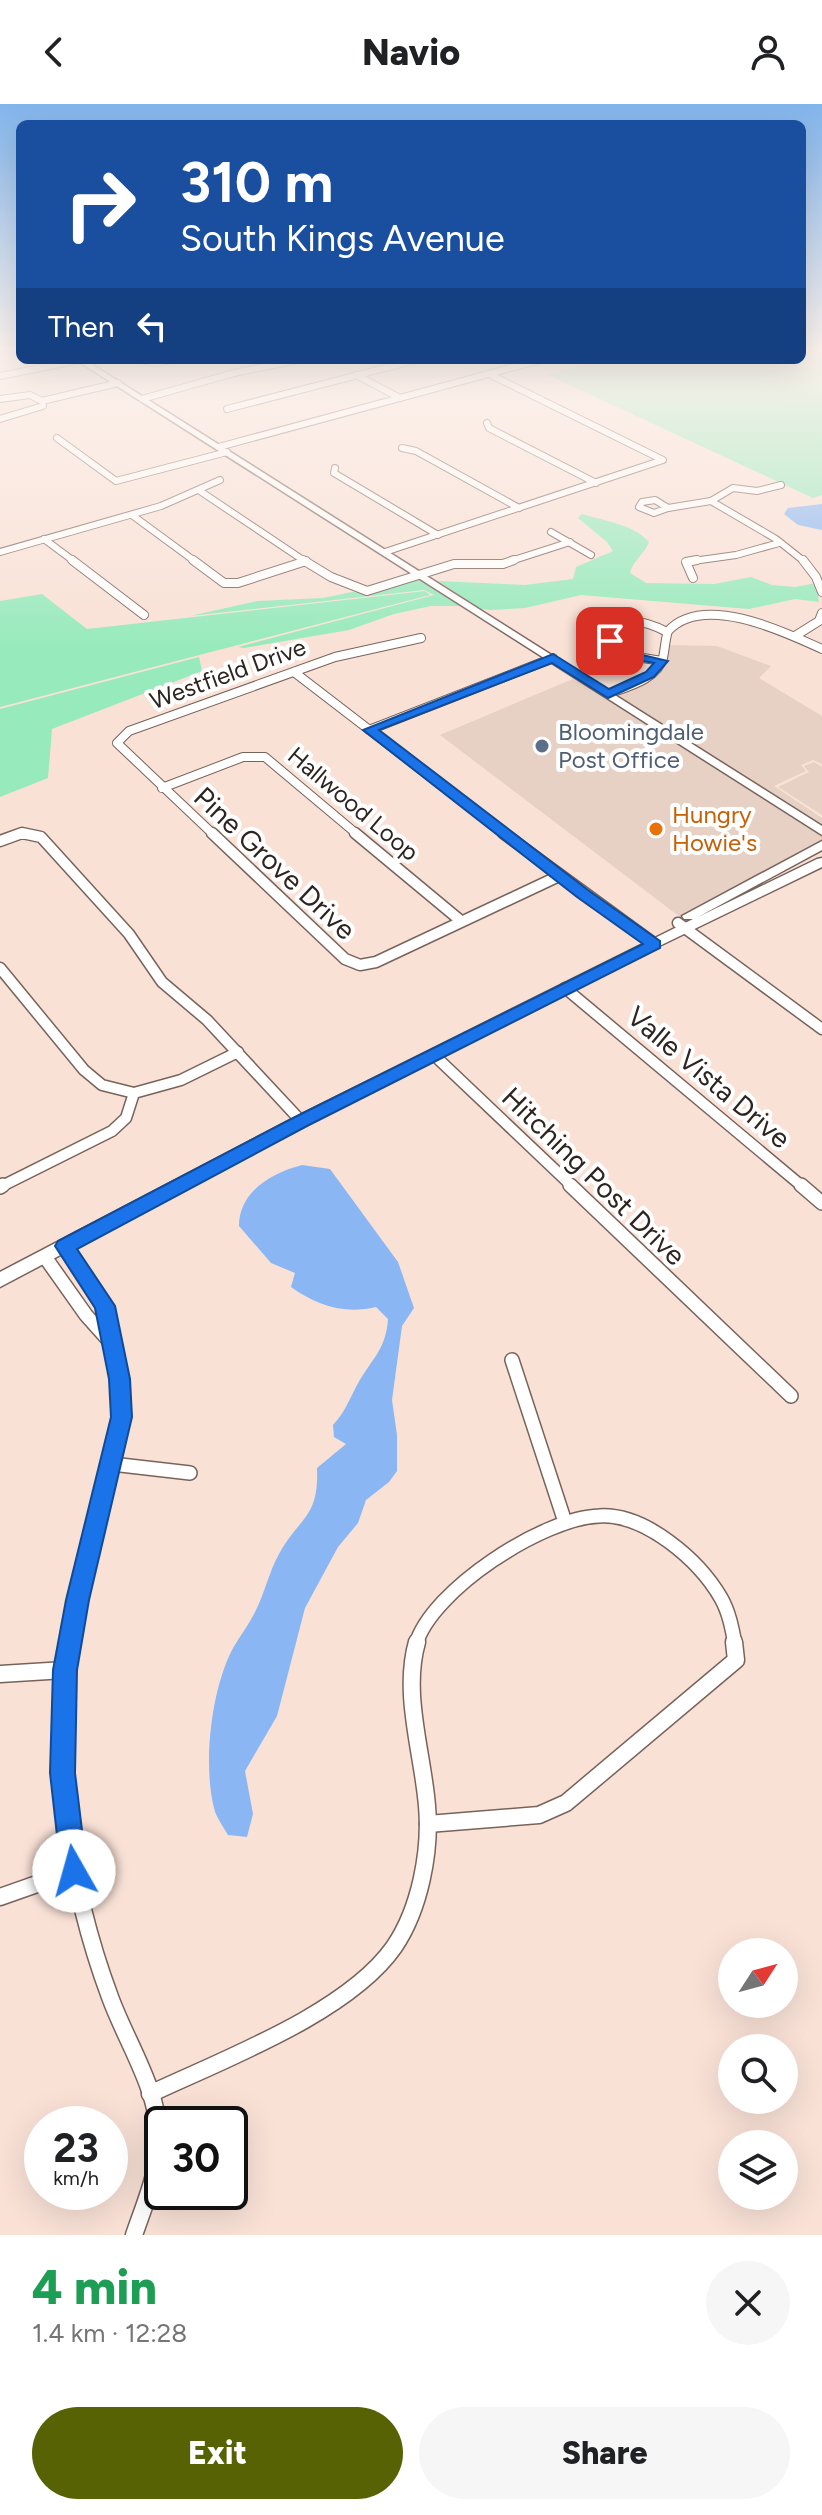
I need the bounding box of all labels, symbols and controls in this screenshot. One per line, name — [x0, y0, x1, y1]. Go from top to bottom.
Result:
icon: back — [32, 30, 76, 74]
icon: person — [746, 30, 790, 74]
text: Navio — [362, 31, 460, 74]
text: 310 m — [180, 149, 333, 216]
icon: right — [48, 152, 152, 256]
text: South Kings Avenue — [180, 217, 505, 260]
icon: left — [130, 304, 174, 348]
text: Then — [48, 308, 114, 345]
pin — [576, 607, 644, 675]
icon: arrive — [588, 619, 632, 663]
street label: Westfield Drive — [146, 632, 310, 715]
place label: Bloomingdale Post Office — [558, 717, 704, 774]
marker: Bloomingdale Post Office — [533, 737, 551, 755]
street label: Hallwood Loop — [282, 741, 425, 867]
street label: Pine Grove Drive — [187, 780, 363, 946]
place label: Hungry Howie's — [672, 800, 757, 857]
marker: Hungry Howie's — [647, 820, 665, 838]
street label: Valle Vista Drive — [621, 999, 797, 1155]
street label: Hitching Post Drive — [495, 1080, 693, 1272]
position arrow — [32, 1829, 116, 1913]
north arrow — [718, 1938, 798, 2018]
map controls — [718, 1938, 798, 2210]
button: search — [718, 2034, 798, 2114]
speed limit sign: 30 — [144, 2106, 248, 2210]
text: 23 — [53, 2124, 99, 2172]
button: layers — [718, 2130, 798, 2210]
text: km/h — [53, 2166, 99, 2190]
text: 4 min — [32, 2258, 157, 2316]
button: close — [706, 2261, 790, 2345]
text: 1.4 km · 12:28 — [32, 2317, 187, 2349]
button: Exit — [32, 2407, 403, 2499]
button: Share — [419, 2407, 790, 2499]

